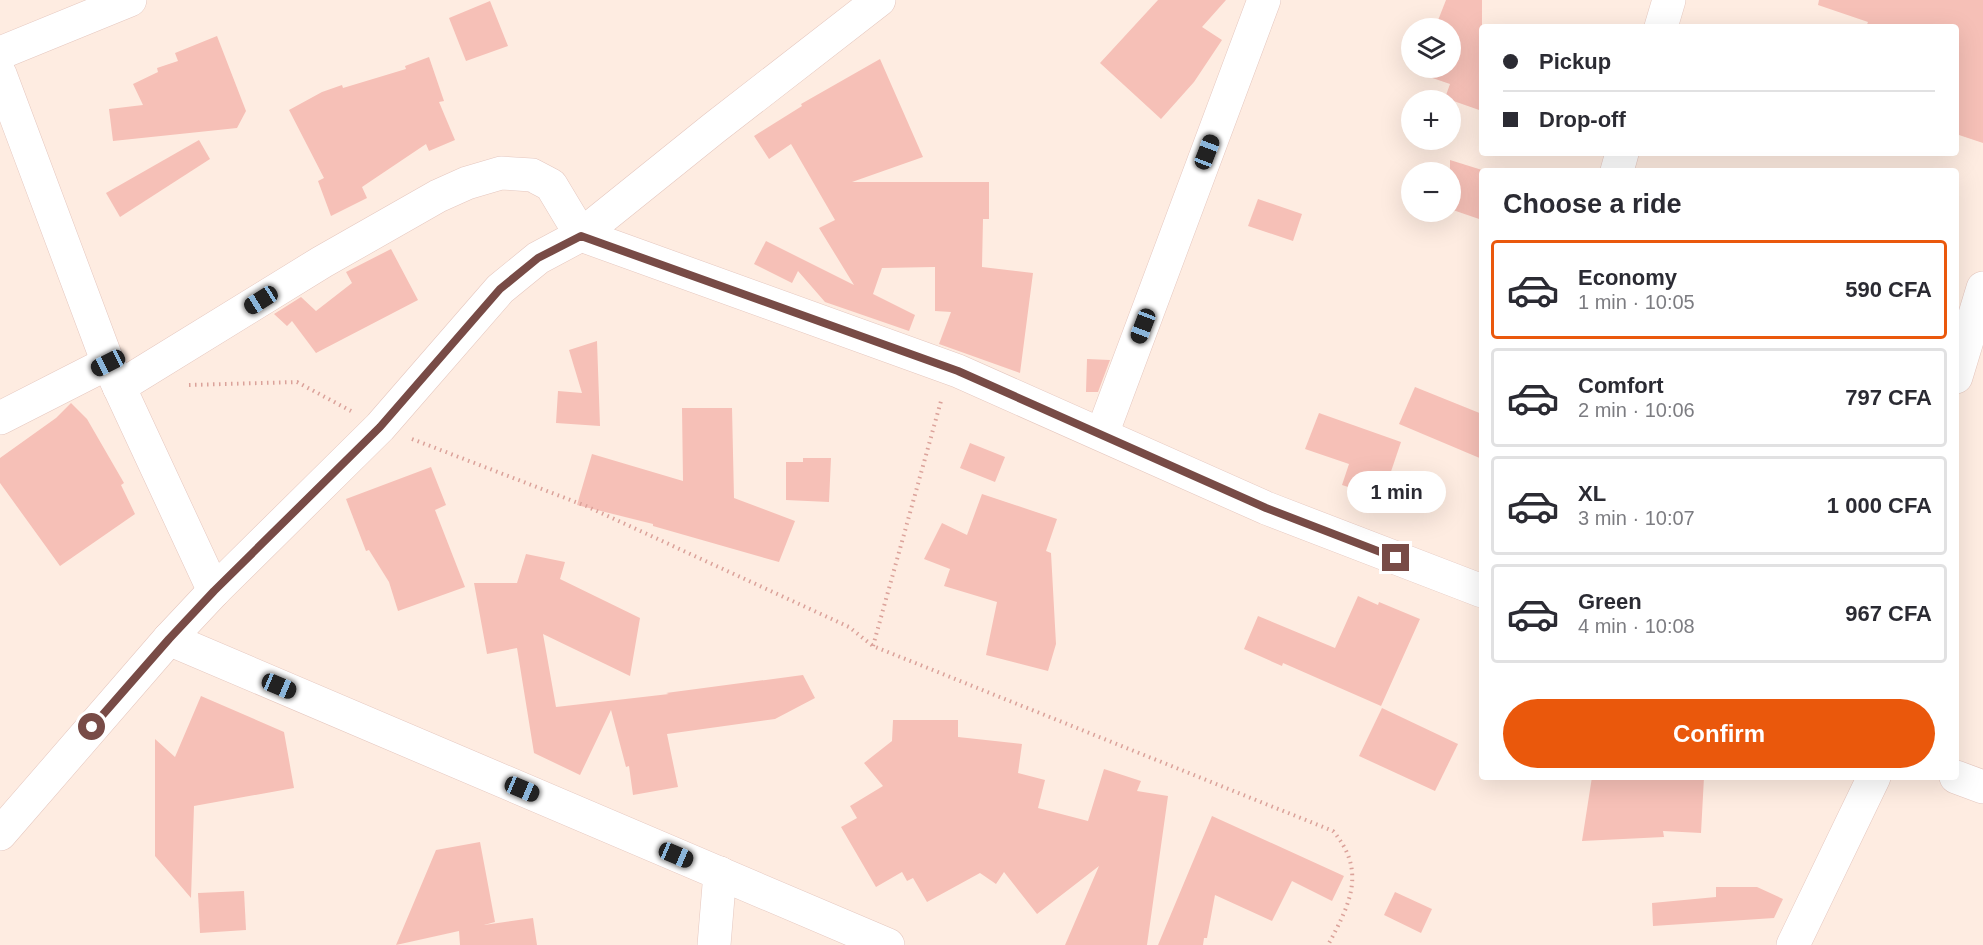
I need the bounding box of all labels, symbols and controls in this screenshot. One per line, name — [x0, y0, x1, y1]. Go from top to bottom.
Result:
map controls — [1401, 18, 1461, 222]
button: layers — [1401, 18, 1461, 78]
text: Pickup — [1539, 49, 1611, 74]
button: + — [1401, 90, 1461, 150]
text: Drop-off — [1539, 107, 1626, 132]
car — [1192, 132, 1222, 172]
button: − — [1401, 162, 1461, 222]
text: Choose a ride — [1503, 189, 1682, 219]
icon: car — [1506, 263, 1560, 317]
text: Economy — [1578, 265, 1677, 290]
text: 590 CFA — [1845, 277, 1932, 302]
car — [241, 283, 281, 317]
text: 1 min · 10:05 — [1578, 291, 1695, 313]
car — [1128, 306, 1158, 346]
car — [88, 347, 128, 379]
icon: car — [1506, 371, 1560, 425]
text: Comfort — [1578, 373, 1664, 398]
text: 797 CFA — [1845, 385, 1932, 410]
text: 2 min · 10:06 — [1578, 399, 1695, 421]
callout: 1 min — [1346, 471, 1446, 513]
icon: car — [1506, 479, 1560, 533]
text: 1 min — [1370, 481, 1423, 503]
text: XL — [1578, 481, 1606, 506]
text: 1 000 CFA — [1827, 493, 1932, 518]
text: 3 min · 10:07 — [1578, 507, 1695, 529]
route end — [1382, 544, 1409, 571]
icon: car — [1506, 587, 1560, 641]
text: Green — [1578, 589, 1642, 614]
text: 967 CFA — [1845, 601, 1932, 626]
text: 4 min · 10:08 — [1578, 615, 1695, 637]
car — [259, 671, 299, 701]
button: Confirm — [1503, 699, 1935, 768]
route start — [78, 713, 105, 740]
car — [502, 774, 542, 804]
car — [656, 840, 696, 870]

